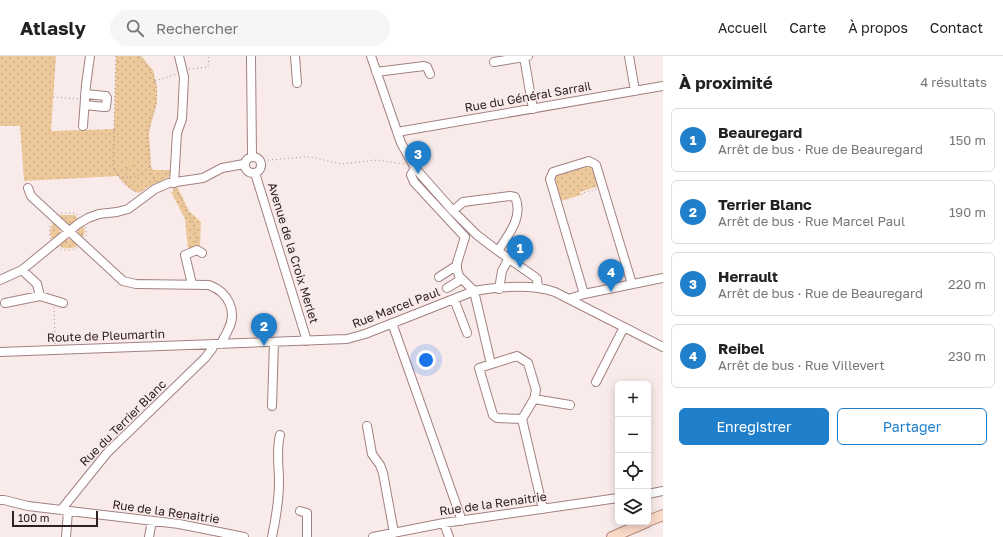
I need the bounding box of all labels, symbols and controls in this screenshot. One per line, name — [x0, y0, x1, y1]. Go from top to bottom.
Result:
search box — [110, 10, 390, 46]
text: Atlasly — [20, 16, 86, 39]
icon: search — [124, 17, 146, 39]
text: Rechercher — [156, 19, 238, 37]
text: Accueil — [718, 19, 767, 36]
text: Carte — [789, 19, 826, 36]
text: À propos — [848, 19, 908, 36]
text: Contact — [930, 19, 983, 36]
text: À proximité — [679, 72, 773, 93]
text: 4 résultats — [920, 74, 987, 90]
street label: Rue du Général Sarrail — [463, 78, 593, 115]
text: Beauregard — [718, 123, 802, 141]
text: 1 — [690, 132, 696, 148]
text: 150 m — [949, 132, 986, 148]
pin: 3 — [405, 141, 431, 174]
text: Arrêt de bus · Rue de Beauregard — [718, 141, 923, 157]
street label: Avenue de la Croix Merlet — [265, 181, 322, 325]
text: Terrier Blanc — [718, 195, 812, 213]
text: 2 — [689, 204, 697, 220]
text: 190 m — [949, 204, 986, 220]
text: Arrêt de bus · Rue Marcel Paul — [718, 213, 905, 229]
pin: 1 — [507, 235, 533, 268]
pin: 4 — [598, 259, 624, 292]
text: Herrault — [718, 267, 778, 285]
text: 3 — [689, 276, 697, 292]
text: 220 m — [948, 276, 986, 292]
street label: Rue Marcel Paul — [350, 284, 442, 331]
text: Arrêt de bus · Rue de Beauregard — [718, 285, 923, 301]
pin: 2 — [251, 313, 277, 346]
street label: Route de Pleumartin — [47, 326, 165, 345]
text: Reibel — [718, 339, 764, 357]
text: 4 — [689, 348, 697, 364]
text: 230 m — [948, 348, 986, 364]
your location — [416, 350, 436, 370]
text: Arrêt de bus · Rue Villevert — [718, 357, 885, 373]
street label: Rue du Terrier Blanc — [76, 376, 169, 469]
map controls — [615, 381, 651, 525]
button: + — [615, 381, 651, 417]
button: Enregistrer — [679, 408, 829, 445]
button: Partager — [837, 408, 987, 445]
button: − — [615, 417, 651, 453]
button: locate — [615, 453, 651, 489]
street label: Rue de la Renaitrie — [438, 489, 548, 518]
button: layers — [615, 489, 651, 525]
street label: Rue de la Renaitrie — [111, 497, 221, 526]
scale bar — [12, 509, 98, 528]
text: 100 m — [18, 511, 49, 524]

